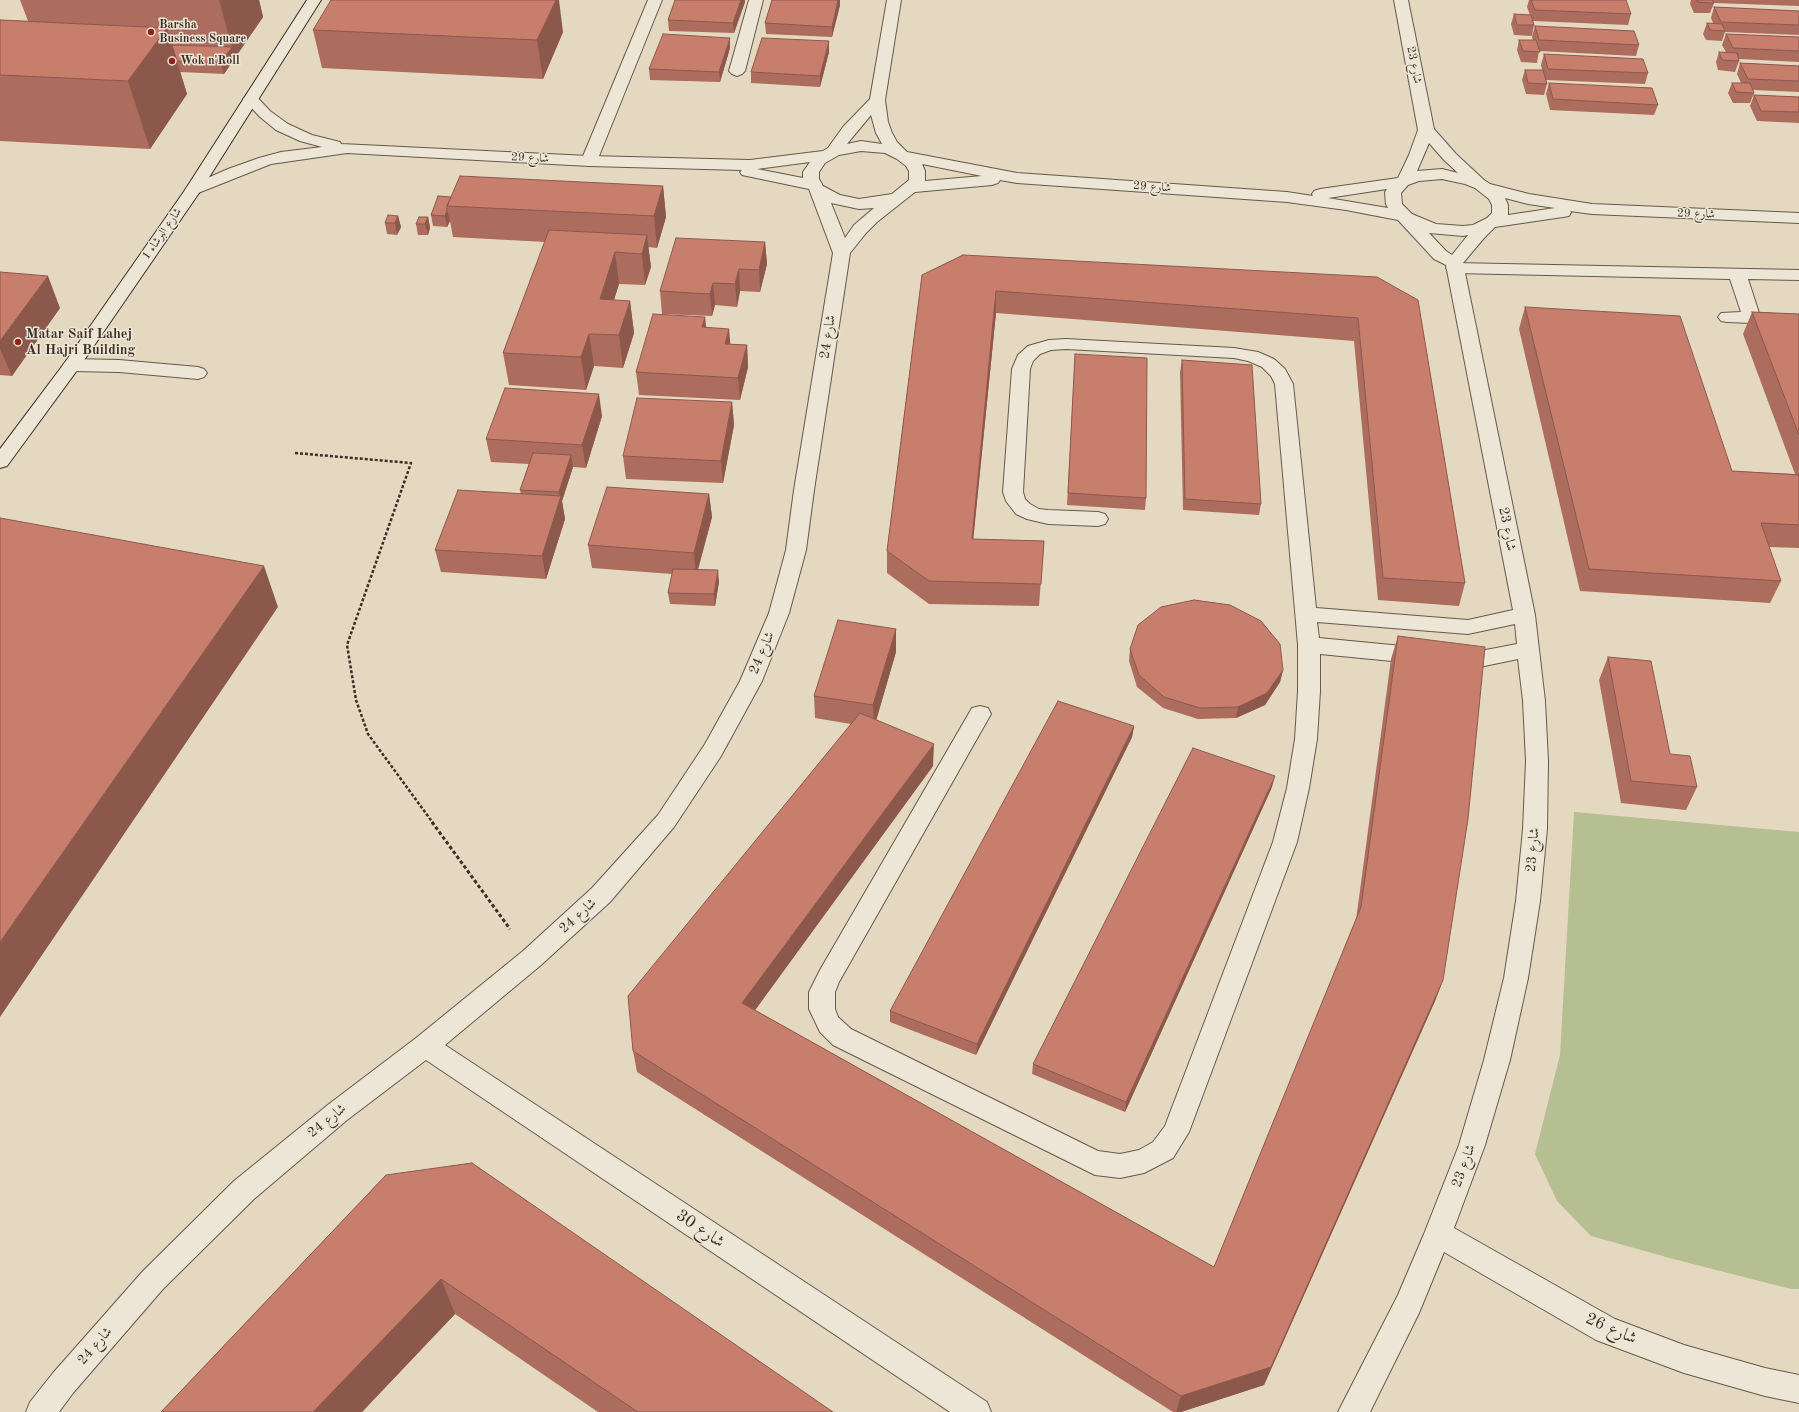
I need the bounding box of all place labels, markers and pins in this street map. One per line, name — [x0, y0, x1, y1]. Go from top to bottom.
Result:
place label: Barsha Business Square — [159, 18, 246, 46]
marker: Barsha Business Square — [146, 27, 156, 37]
place label: Wok n'Roll — [180, 54, 240, 68]
marker: Wok n'Roll — [167, 56, 177, 66]
place label: Matar Saif Lahej Al Hajri Building — [26, 326, 135, 358]
marker: Matar Saif Lahej Al Hajri Building — [13, 337, 23, 347]

